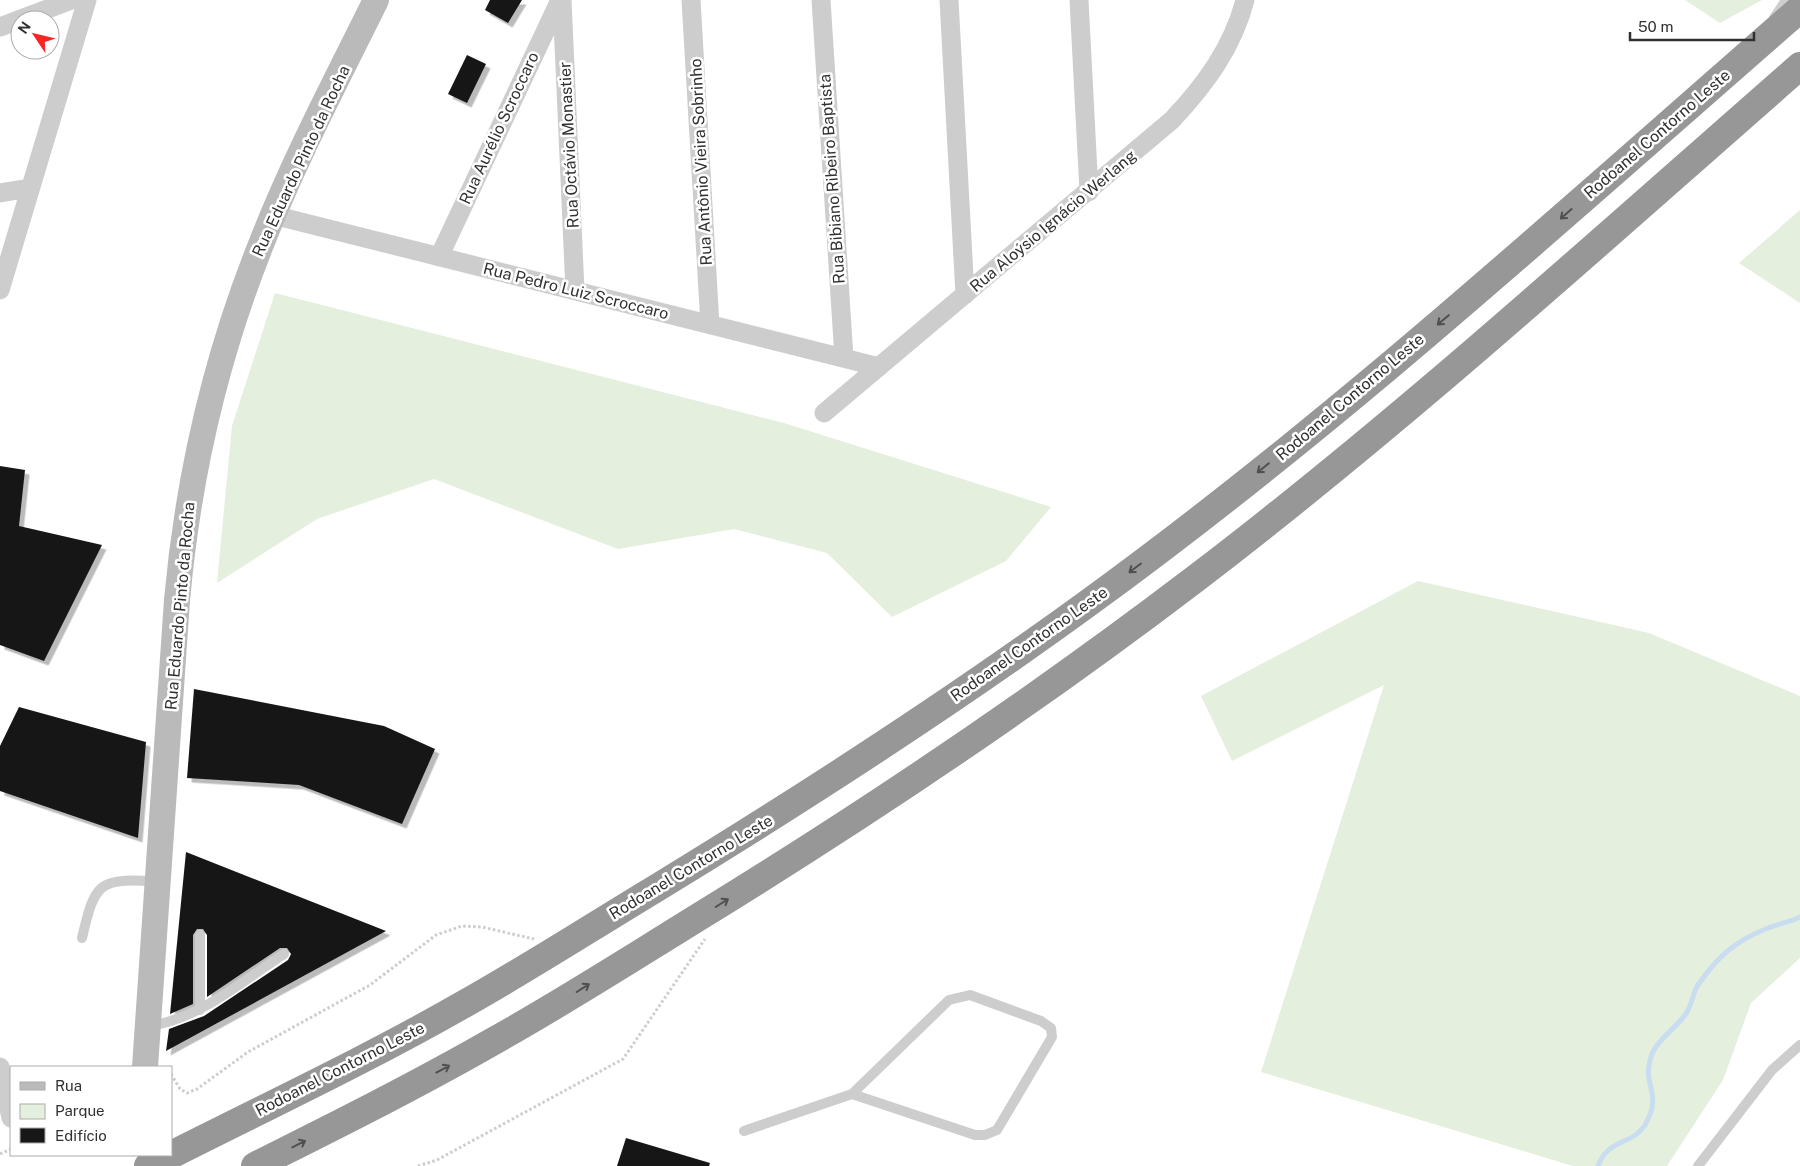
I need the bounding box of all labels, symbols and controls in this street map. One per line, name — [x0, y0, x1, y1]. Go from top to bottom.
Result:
north arrow — [10, 10, 60, 60]
scale bar — [1630, 10, 1754, 42]
text: N — [15, 18, 34, 37]
text: 50 m — [1638, 18, 1673, 35]
street label: Rua Aurélio Scroccaro — [455, 49, 543, 207]
street label: Rua Antônio Vieira Sobrinho — [686, 58, 716, 266]
street label: Rua Octávio Monastier — [555, 61, 583, 229]
street label: Rua Eduardo Pinto da Rocha — [248, 62, 354, 260]
street label: Rodoanel Contorno Leste — [1580, 65, 1734, 203]
street label: Rua Bibiano Ribeiro Baptista — [815, 73, 849, 285]
street label: Rua Aloýsio Ignácio Werlang — [966, 146, 1140, 296]
one-way arrow — [1559, 208, 1572, 219]
street label: Rua Pedro Luiz Scroccaro — [481, 259, 671, 323]
one-way arrow — [1436, 314, 1449, 325]
street label: Rodoanel Contorno Leste — [1272, 330, 1428, 464]
one-way arrow — [1257, 462, 1270, 473]
street label: Rua Eduardo Pinto da Rocha — [161, 501, 199, 711]
one-way arrow — [1128, 563, 1142, 573]
street label: Rodoanel Contorno Leste — [947, 583, 1111, 705]
street label: Rodoanel Contorno Leste — [606, 811, 776, 923]
one-way arrow — [714, 897, 728, 907]
one-way arrow — [576, 982, 590, 992]
street label: Rodoanel Contorno Leste — [252, 1018, 428, 1120]
one-way arrow — [435, 1064, 450, 1073]
legend — [10, 1066, 172, 1156]
text: Rua — [55, 1077, 82, 1094]
text: Parque — [55, 1102, 105, 1119]
text: Edifício — [55, 1127, 107, 1144]
one-way arrow — [291, 1139, 306, 1149]

